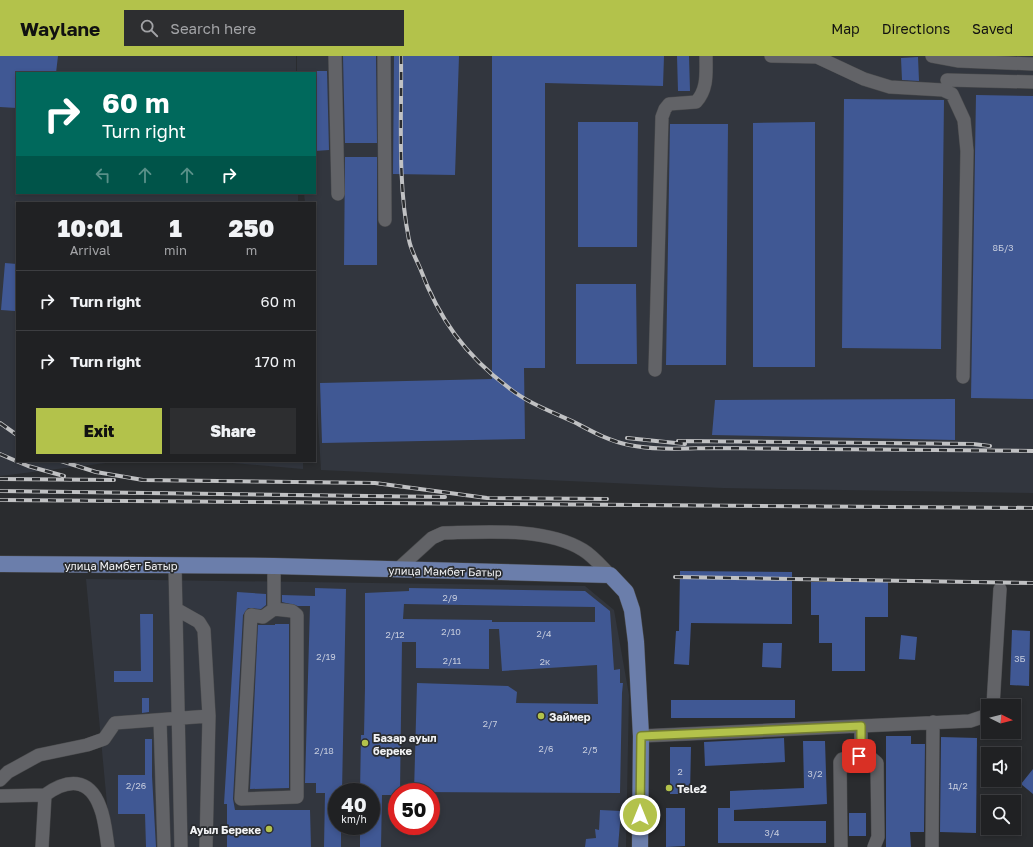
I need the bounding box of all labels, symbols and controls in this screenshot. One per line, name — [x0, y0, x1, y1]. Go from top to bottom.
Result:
search box — [124, 10, 404, 46]
text: Waylane — [20, 17, 100, 40]
icon: search — [138, 17, 160, 39]
text: Search here — [170, 19, 256, 37]
text: Map — [831, 20, 860, 37]
text: Directions — [882, 20, 950, 37]
text: Saved — [972, 20, 1013, 37]
text: 60 m — [102, 86, 169, 119]
icon: right — [36, 88, 88, 140]
text: Turn right — [102, 120, 186, 142]
icon: left — [92, 164, 114, 186]
icon: ahead — [134, 164, 156, 186]
icon: ahead — [176, 164, 198, 186]
icon: right — [218, 164, 240, 186]
text: 10:01 — [58, 213, 123, 242]
text: 1 — [169, 213, 182, 242]
text: 250 — [229, 213, 274, 242]
text: Arrival — [70, 242, 110, 258]
text: min — [164, 242, 187, 258]
text: m — [246, 242, 257, 258]
house number: 8Б/3 — [992, 242, 1014, 253]
icon: right — [36, 290, 58, 312]
text: Turn right — [70, 292, 141, 310]
text: 60 m — [261, 292, 296, 310]
icon: right — [36, 350, 58, 372]
text: Turn right — [70, 352, 141, 370]
text: 170 m — [254, 352, 296, 370]
button: Exit — [36, 408, 162, 454]
button: Share — [170, 408, 296, 454]
street label: улица Мамбет Батыр — [64, 559, 178, 572]
street label: улица Мамбет Батыр — [388, 564, 502, 578]
house number: 2/9 — [443, 592, 458, 603]
house number: 2/10 — [441, 626, 461, 637]
house number: 2/4 — [536, 628, 552, 639]
house number: 2/12 — [385, 629, 405, 640]
house number: 2/19 — [316, 651, 336, 662]
house number: 3Б — [1014, 653, 1026, 664]
house number: 2/11 — [443, 655, 462, 666]
house number: 2к — [540, 656, 550, 667]
north arrow — [981, 699, 1021, 739]
map controls — [981, 699, 1021, 835]
place label: Займер — [549, 710, 591, 723]
marker: Займер — [536, 711, 546, 721]
house number: 2/7 — [483, 718, 497, 729]
place label: Базар ауыл береке — [373, 731, 437, 757]
marker: Базар ауыл береке — [360, 738, 370, 748]
pin — [842, 739, 876, 773]
house number: 2/6 — [539, 743, 554, 754]
house number: 2/5 — [583, 744, 597, 755]
house number: 2/18 — [314, 745, 334, 756]
icon: arrive — [848, 745, 870, 767]
button: sound — [981, 747, 1021, 787]
house number: 2 — [677, 766, 683, 777]
house number: 3/2 — [808, 768, 822, 779]
house number: 2/26 — [126, 780, 146, 791]
house number: 1д/2 — [948, 780, 968, 791]
place label: Tele2 — [677, 782, 707, 795]
speed limit sign: 50 — [388, 783, 440, 835]
marker: Tele2 — [664, 783, 674, 793]
text: 40 — [341, 792, 367, 816]
position arrow — [619, 794, 661, 836]
button: search — [981, 795, 1021, 835]
text: km/h — [341, 813, 367, 825]
place label: Ауыл Береке — [190, 823, 261, 836]
marker: Ауыл Береке — [264, 824, 274, 834]
house number: 3/4 — [764, 827, 780, 838]

